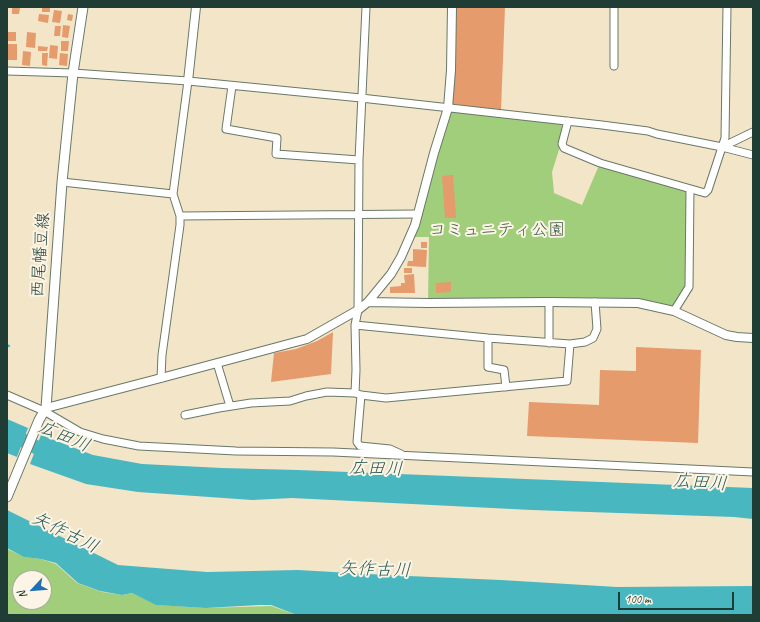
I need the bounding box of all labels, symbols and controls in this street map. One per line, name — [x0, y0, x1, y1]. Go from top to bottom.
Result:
street label: 西尾幡豆線 — [28, 212, 54, 298]
park label: コミュニティ公園 — [429, 221, 565, 241]
water label: 広田川 — [35, 417, 93, 457]
water label: 広田川 — [349, 457, 403, 481]
water label: 広田川 — [672, 470, 728, 496]
water label: 矢作古川 — [28, 508, 102, 558]
water label: 矢作古川 — [339, 558, 411, 582]
north arrow — [12, 570, 52, 610]
scale bar — [620, 584, 736, 610]
text: N — [14, 589, 30, 601]
text: 100 m — [625, 591, 651, 607]

